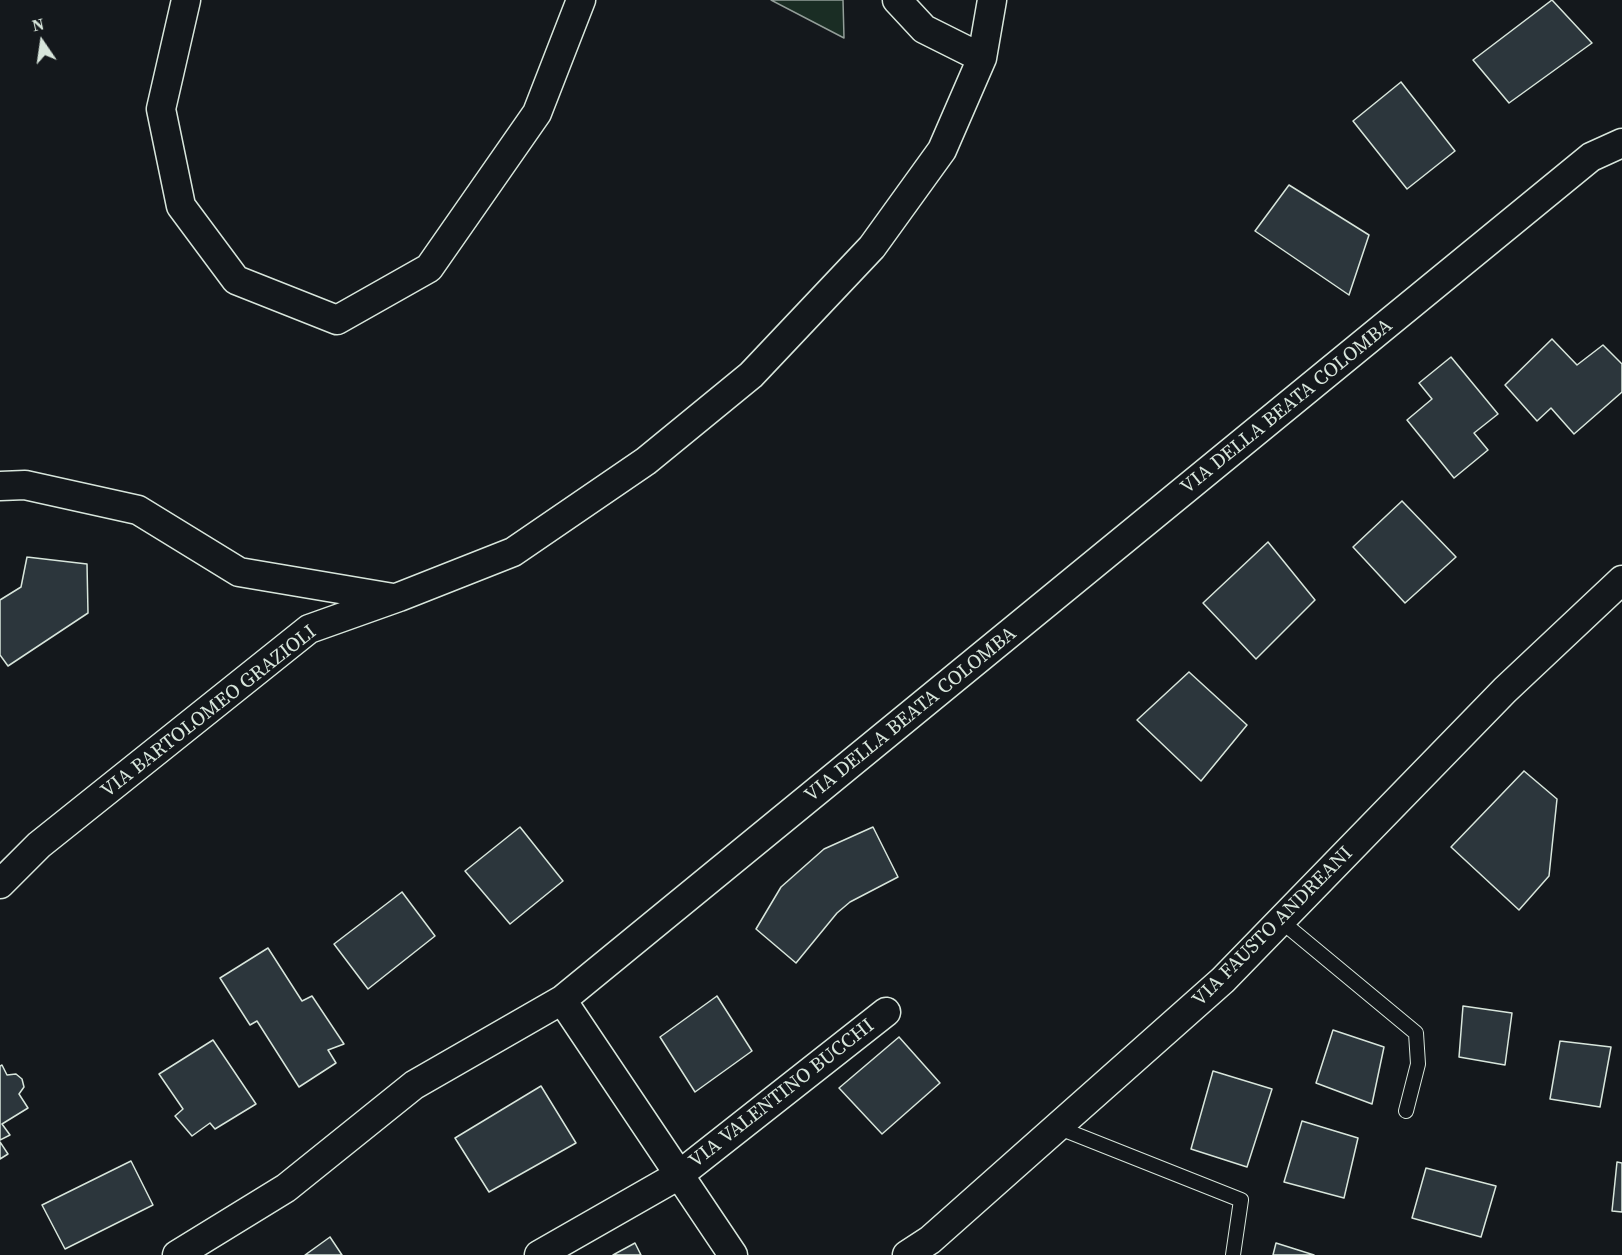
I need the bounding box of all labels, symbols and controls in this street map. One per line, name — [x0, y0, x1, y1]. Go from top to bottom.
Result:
north arrow — [12, 12, 72, 72]
text: N — [30, 12, 46, 36]
street label: VIA DELLA BEATA COLOMBA — [1176, 314, 1398, 500]
street label: VIA BARTOLOMEO GRAZIOLI — [97, 621, 321, 803]
street label: VIA DELLA BEATA COLOMBA — [800, 622, 1022, 808]
street label: VIA FAUSTO ANDREANI — [1188, 842, 1358, 1012]
street label: VIA VALENTINO BUCCHI — [685, 1014, 879, 1174]

